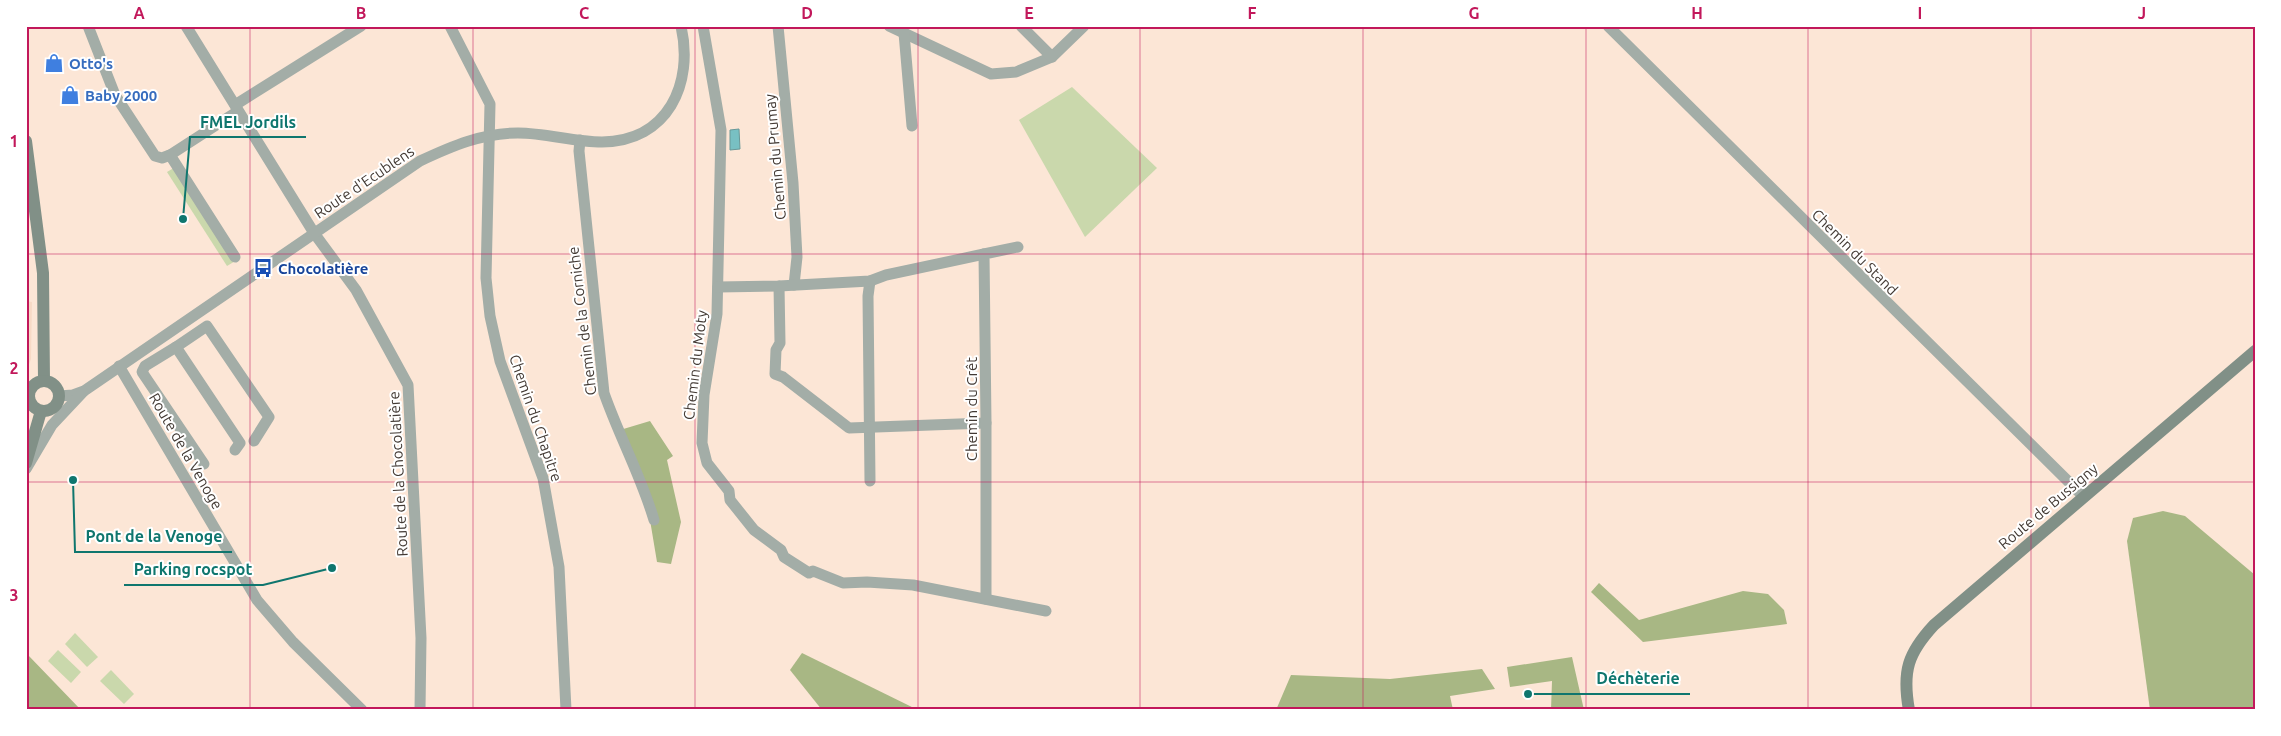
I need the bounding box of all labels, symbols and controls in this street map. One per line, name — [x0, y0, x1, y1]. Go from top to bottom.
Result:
text: A — [133, 4, 145, 22]
text: B — [356, 4, 366, 22]
text: C — [579, 4, 589, 22]
text: D — [801, 4, 813, 22]
text: E — [1024, 4, 1034, 22]
text: F — [1248, 4, 1257, 22]
text: G — [1468, 4, 1480, 22]
text: H — [1691, 4, 1703, 22]
text: I — [1918, 4, 1922, 22]
text: J — [2138, 4, 2146, 22]
shop icon: Otto's — [43, 52, 65, 74]
place label: Otto's — [69, 55, 113, 72]
shop icon: Baby 2000 — [59, 84, 81, 106]
place label: Baby 2000 — [85, 87, 157, 104]
street label: Chemin du Prumay — [761, 93, 789, 221]
callout: FMEL Jordils — [190, 106, 306, 137]
text: FMEL Jordils — [200, 113, 296, 131]
text: 1 — [9, 132, 19, 150]
street label: Route d'Ecublens — [311, 142, 417, 222]
street label: Chemin du Stand — [1809, 206, 1901, 298]
street label: Chemin de la Corniche — [564, 246, 600, 396]
bus stop icon: Chocolatière — [252, 257, 274, 279]
place label: Chocolatière — [278, 260, 368, 277]
street label: Chemin du Moty — [680, 309, 710, 421]
street label: Chemin du Chapitre — [506, 352, 566, 484]
street label: Chemin du Crêt — [963, 357, 980, 461]
text: 2 — [9, 359, 19, 377]
street label: Route de la Venoge — [146, 390, 226, 512]
street label: Route de la Chocolatière — [385, 391, 411, 557]
street label: Route de Bussigny — [1995, 460, 2101, 552]
callout: Pont de la Venoge — [75, 521, 232, 552]
text: Pont de la Venoge — [86, 527, 222, 545]
callout: Parking rocspot — [124, 554, 263, 585]
text: Parking rocspot — [134, 560, 252, 578]
text: 3 — [9, 586, 19, 604]
callout: Déchèterie — [1586, 663, 1690, 694]
text: Déchèterie — [1596, 669, 1680, 687]

